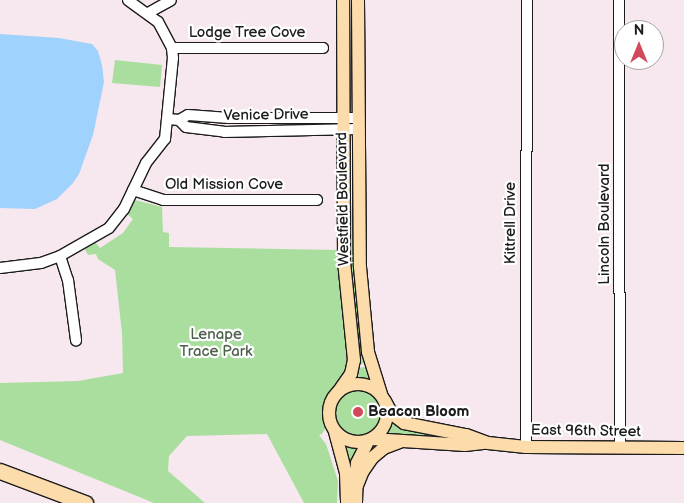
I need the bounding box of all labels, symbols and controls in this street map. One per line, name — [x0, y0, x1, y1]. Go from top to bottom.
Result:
north arrow — [614, 20, 664, 70]
text: N — [634, 22, 644, 39]
street label: Lodge Tree Cove — [188, 24, 306, 42]
street label: Venice Drive — [223, 105, 309, 125]
street label: Westfield Boulevard — [333, 132, 353, 266]
street label: Lincoln Boulevard — [596, 163, 614, 285]
street label: Old Mission Cove — [165, 176, 283, 194]
street label: Kittrell Drive — [502, 182, 520, 264]
park label: Lenape Trace Park — [180, 325, 252, 360]
place label: Beacon Bloom — [368, 403, 469, 421]
marker: Beacon Bloom — [352, 406, 364, 418]
street label: East 96th Street — [531, 421, 641, 441]

